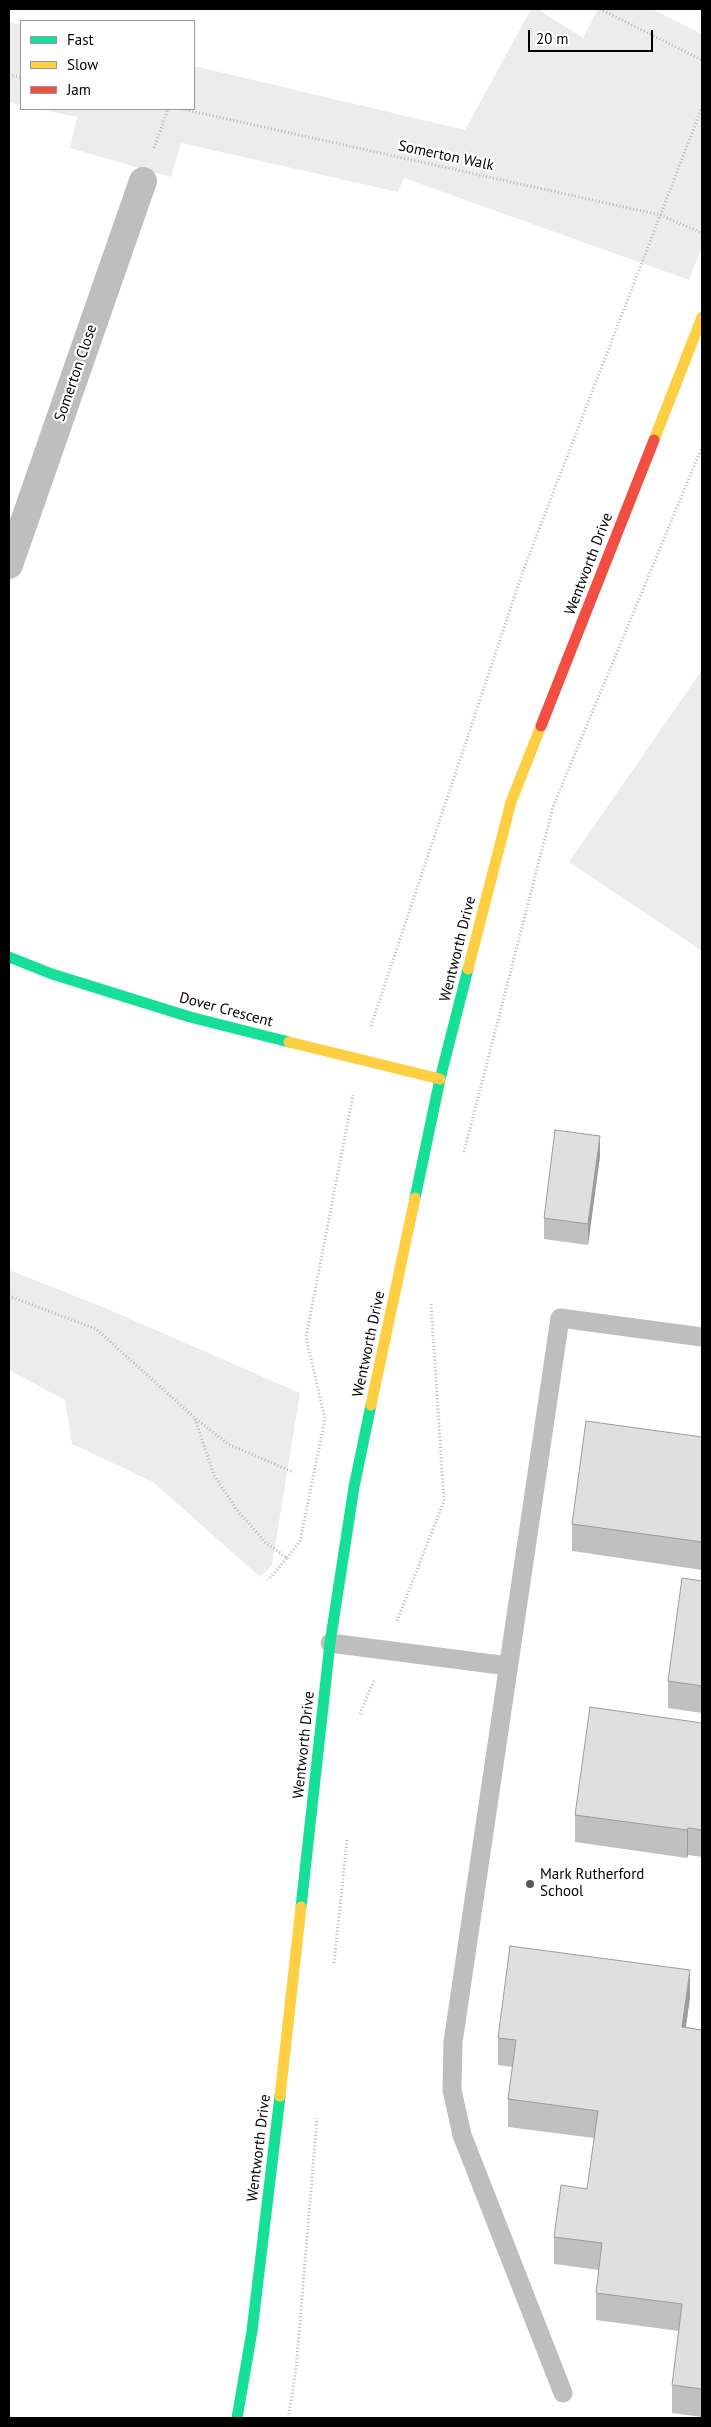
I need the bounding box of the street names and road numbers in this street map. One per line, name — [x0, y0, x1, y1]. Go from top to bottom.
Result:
street label: Somerton Walk — [397, 137, 495, 175]
street label: Somerton Close — [51, 322, 101, 424]
street label: Wentworth Drive — [561, 510, 617, 618]
street label: Wentworth Drive — [436, 894, 480, 1004]
street label: Dover Crescent — [177, 989, 275, 1031]
street label: Wentworth Drive — [349, 1289, 389, 1399]
street label: Wentworth Drive — [289, 1690, 319, 1800]
street label: Wentworth Drive — [243, 2093, 275, 2203]

